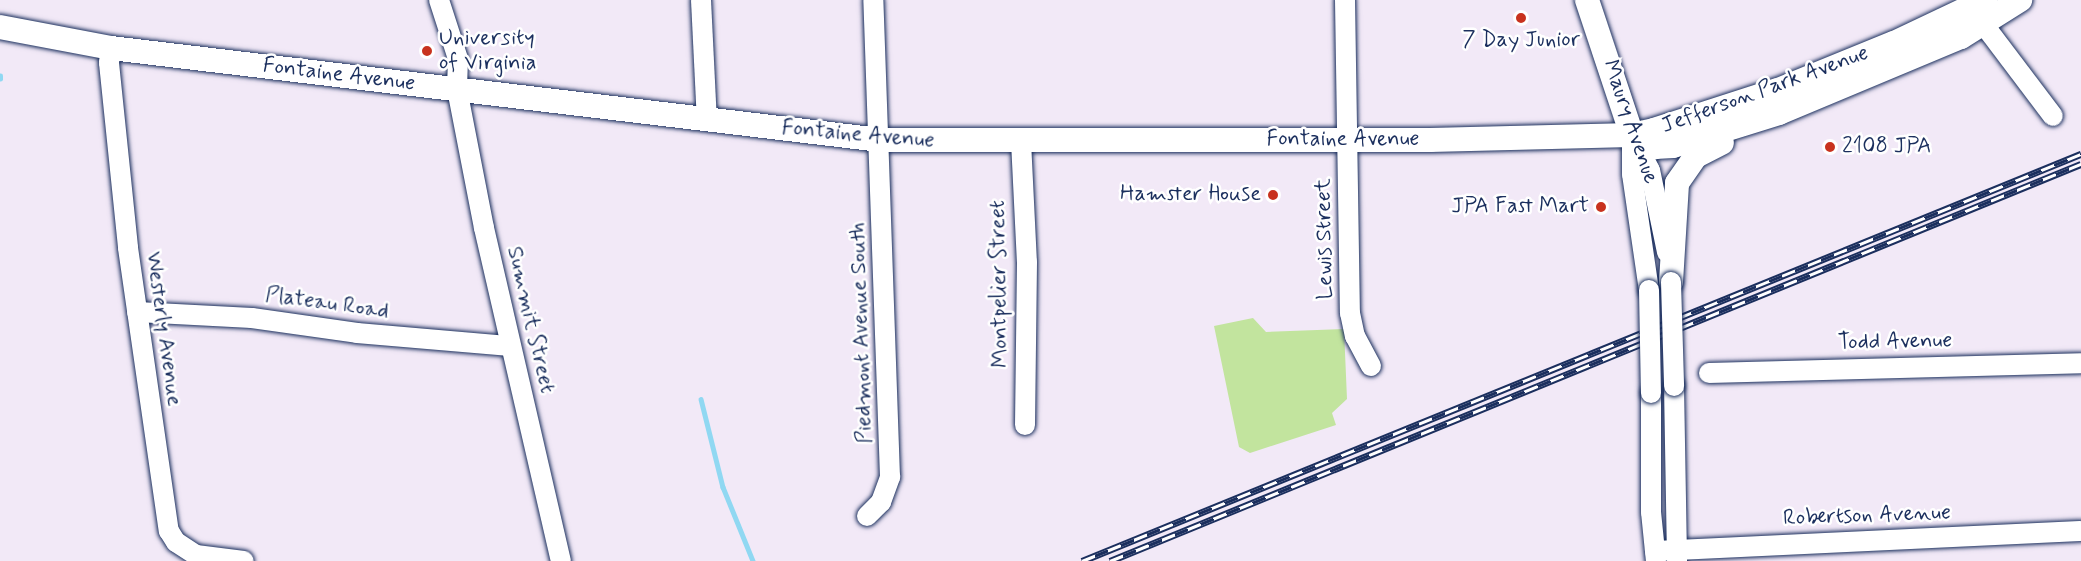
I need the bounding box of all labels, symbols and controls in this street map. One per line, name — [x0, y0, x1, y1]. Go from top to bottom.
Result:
marker: 7 Day Junior — [1514, 11, 1528, 25]
place label: University of Virginia — [439, 25, 537, 76]
place label: 7 Day Junior — [1460, 28, 1582, 54]
street label: Jefferson Park Avenue — [1657, 40, 1873, 140]
marker: University of Virginia — [420, 44, 434, 58]
street label: Fontaine Avenue — [260, 52, 418, 98]
street label: Maury Avenue — [1596, 55, 1664, 189]
street label: Fontaine Avenue — [779, 115, 937, 155]
street label: Fontaine Avenue — [1265, 127, 1421, 153]
place label: 2108 JPA — [1842, 134, 1931, 160]
marker: 2108 JPA — [1823, 140, 1837, 154]
street label: Lewis Street — [1311, 178, 1339, 300]
place label: Hamster House — [1121, 182, 1261, 208]
marker: Hamster House — [1266, 188, 1280, 202]
place label: JPA Fast Mart — [1452, 194, 1589, 220]
street label: Montpelier Street — [985, 198, 1015, 370]
marker: JPA Fast Mart — [1594, 200, 1608, 214]
street label: Piedmont Avenue South — [845, 223, 879, 443]
street label: Summit Street — [500, 242, 560, 398]
street label: Westerly Avenue — [139, 250, 187, 408]
street label: Plateau Road — [265, 282, 389, 326]
street label: Todd Avenue — [1836, 328, 1954, 356]
street label: Robertson Avenue — [1784, 500, 1950, 532]

